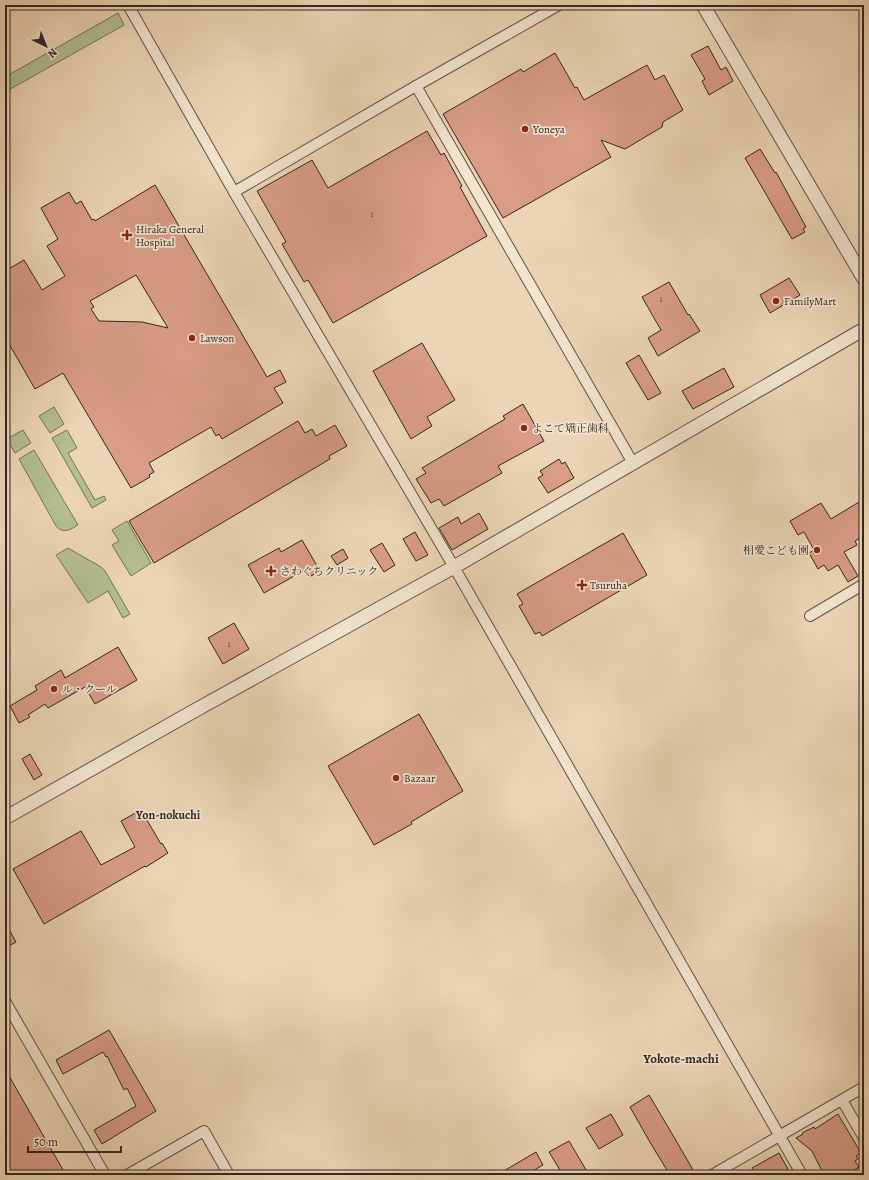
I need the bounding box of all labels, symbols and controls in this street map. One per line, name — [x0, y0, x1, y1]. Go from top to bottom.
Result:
north arrow — [26, 26, 66, 66]
text: N — [44, 45, 61, 61]
place label: Yoneya — [532, 122, 566, 137]
marker: Yoneya — [520, 124, 530, 134]
house number: 1 — [370, 208, 374, 220]
place label: Hiraka General Hospital — [136, 222, 204, 250]
marker: Hiraka General Hospital — [121, 229, 133, 241]
house number: 1 — [659, 293, 663, 305]
place label: FamilyMart — [784, 294, 836, 309]
marker: FamilyMart — [771, 296, 781, 306]
place label: Lawson — [200, 331, 234, 346]
marker: Lawson — [187, 333, 197, 343]
place label: よこて矯正歯科 — [532, 421, 609, 436]
marker: よこて矯正歯科 — [519, 423, 529, 433]
place label: 相愛こども園 — [743, 543, 809, 558]
marker: 相愛こども園 — [812, 545, 822, 555]
place label: さわぐちクリニック — [280, 564, 378, 579]
marker: さわぐちクリニック — [265, 565, 277, 577]
place label: Tsuruha — [590, 578, 628, 593]
marker: Tsuruha — [577, 580, 587, 590]
house number: 1 — [227, 638, 231, 650]
place label: ル・クール — [62, 682, 117, 697]
marker: ル・クール — [49, 684, 59, 694]
place label: Bazaar — [404, 771, 435, 786]
marker: Bazaar — [391, 773, 401, 783]
district label: Yon-nokuchi — [135, 807, 201, 823]
district label: Yokote-machi — [642, 1050, 719, 1067]
scale bar — [28, 1128, 121, 1154]
text: 50 m — [34, 1134, 58, 1150]

